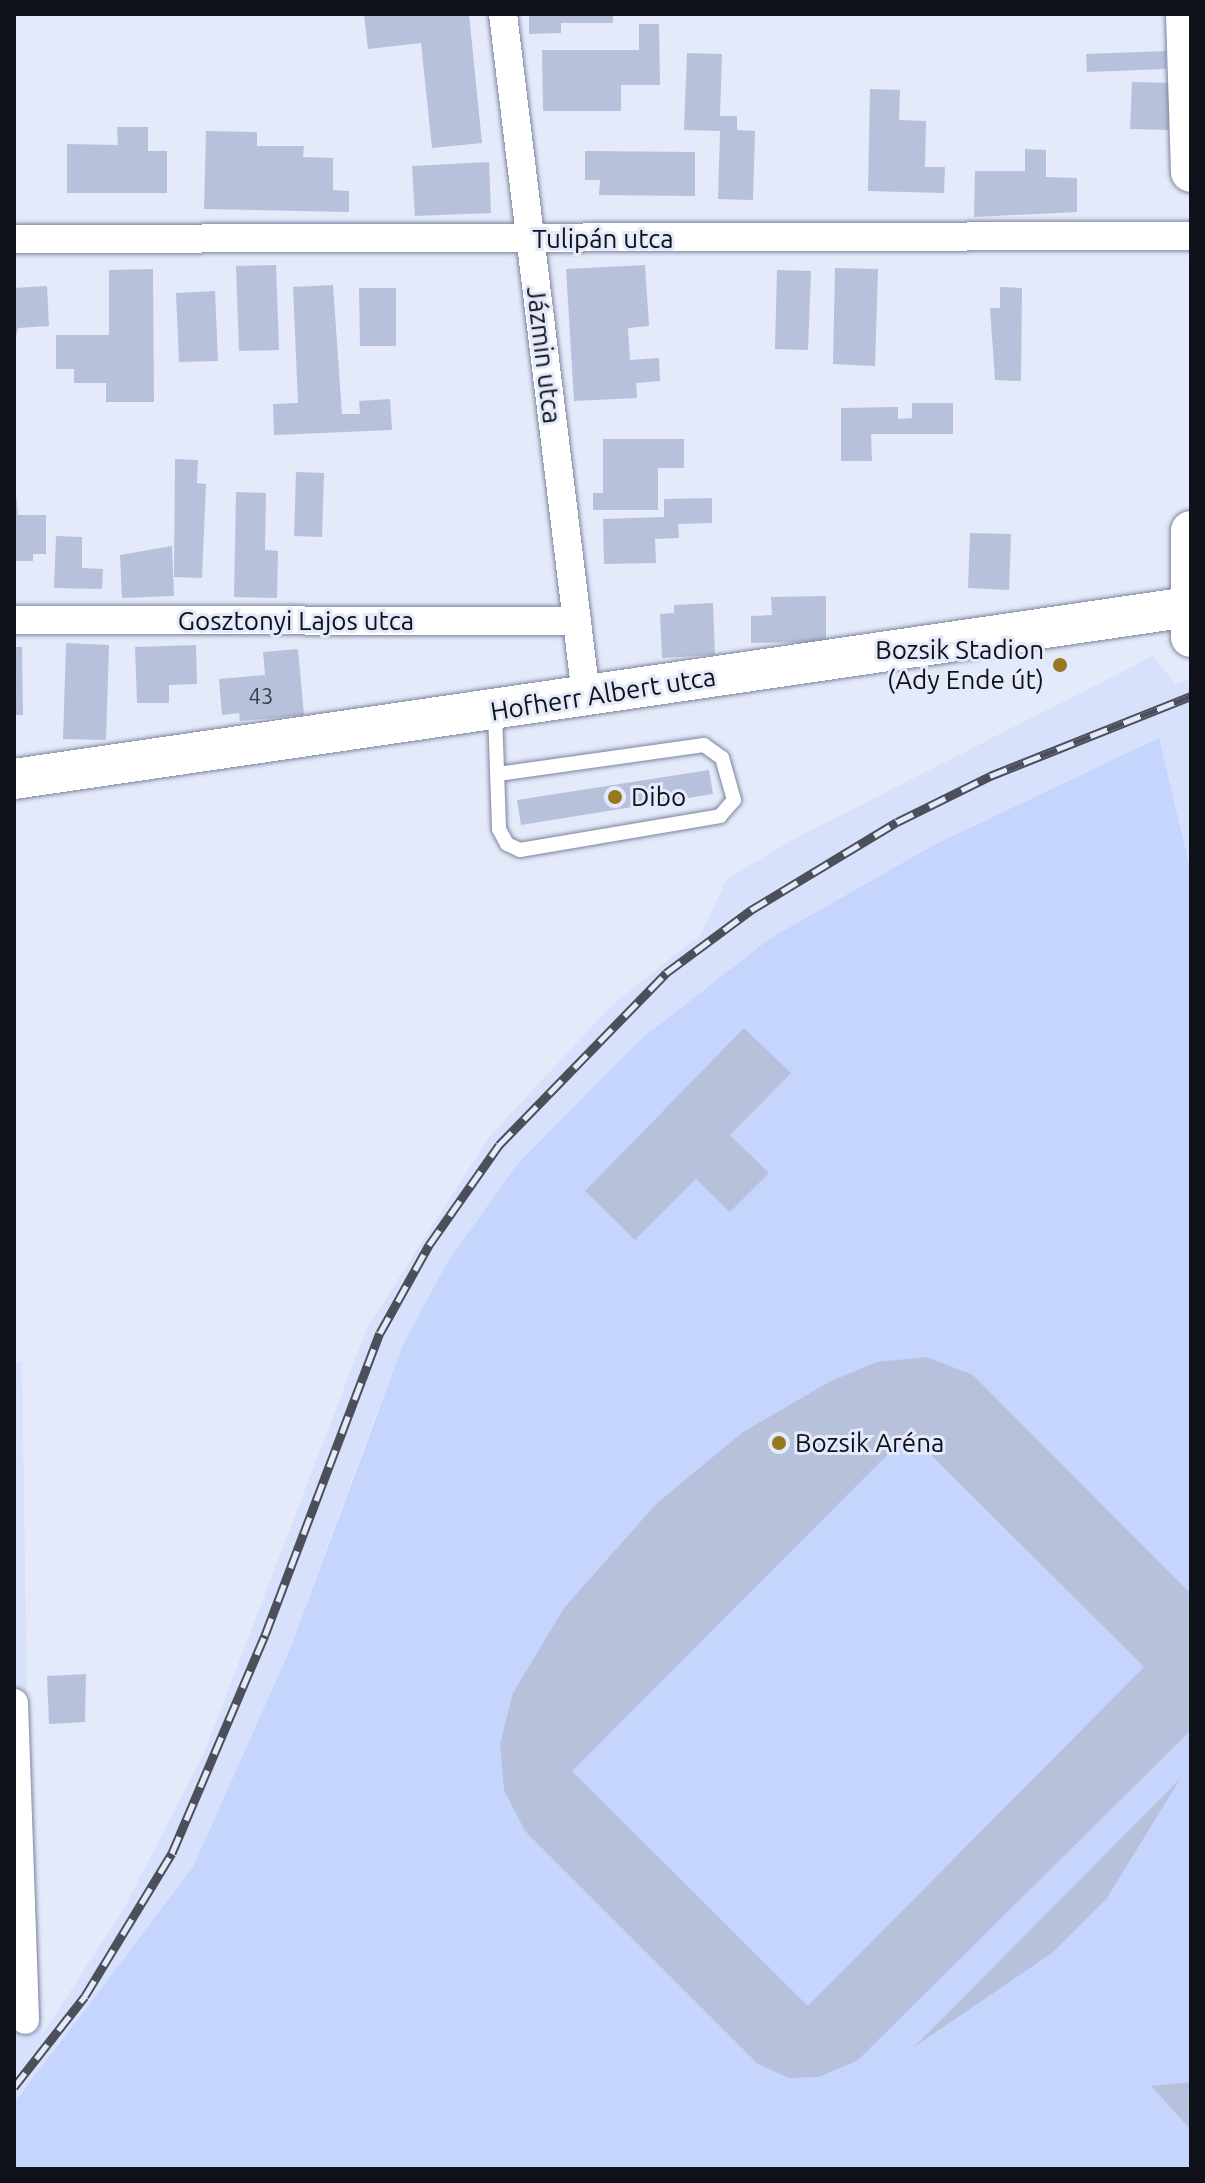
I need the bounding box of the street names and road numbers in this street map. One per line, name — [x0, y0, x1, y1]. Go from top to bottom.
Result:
street label: Tulipán utca — [532, 223, 674, 255]
street label: Jázmin utca — [520, 285, 568, 425]
street label: Gosztonyi Lajos utca — [178, 605, 414, 637]
street label: Hofherr Albert utca — [488, 661, 718, 727]

